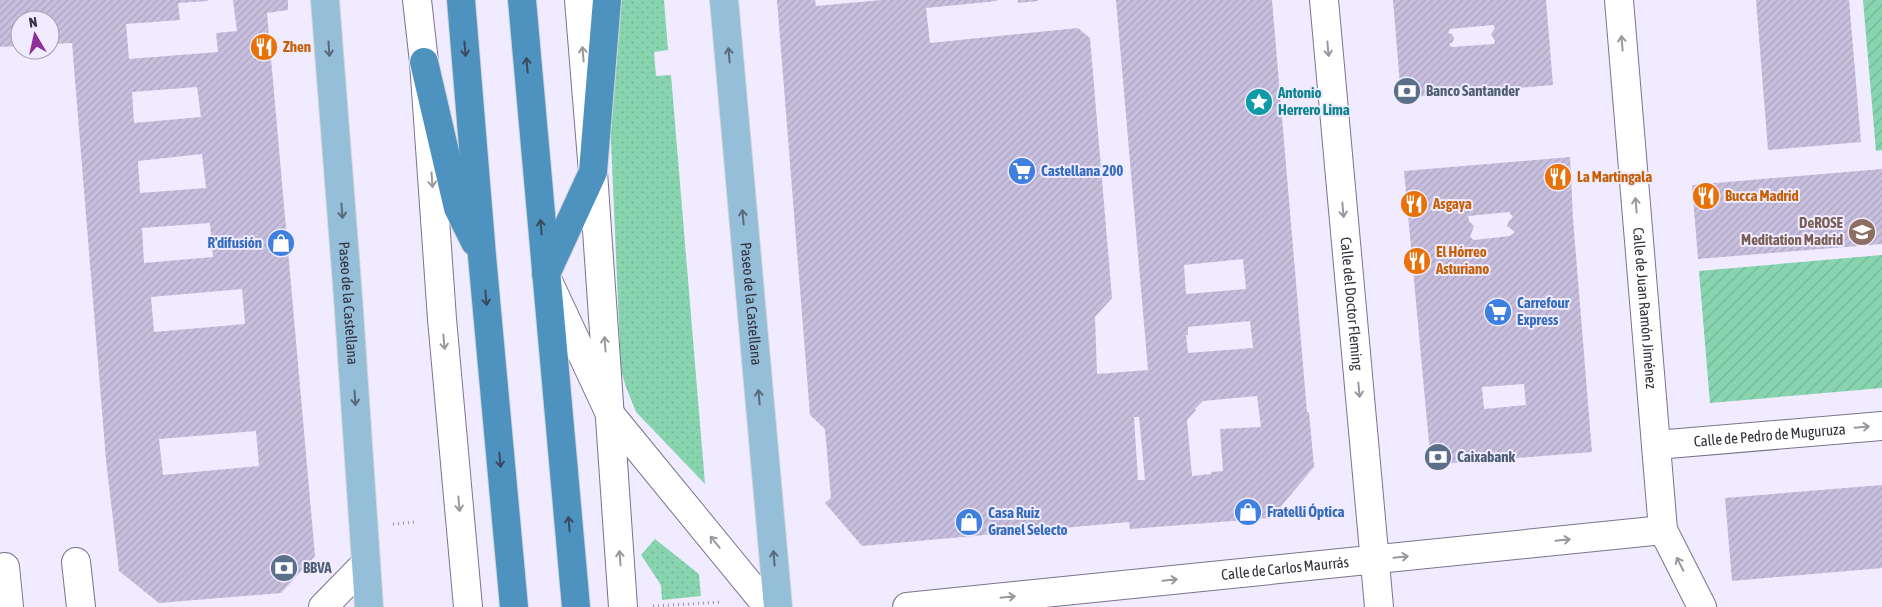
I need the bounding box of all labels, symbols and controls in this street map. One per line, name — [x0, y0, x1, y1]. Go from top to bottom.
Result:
north arrow — [10, 10, 60, 60]
text: N — [28, 14, 38, 31]
restaurant icon: Zhen — [249, 32, 279, 62]
one-way arrow — [1617, 35, 1627, 51]
place label: Zhen — [283, 38, 311, 55]
one-way arrow — [324, 40, 334, 56]
one-way arrow — [460, 40, 469, 56]
one-way arrow — [1324, 40, 1333, 56]
one-way arrow — [578, 46, 588, 62]
one-way arrow — [724, 48, 733, 64]
one-way arrow — [522, 57, 532, 73]
bank icon: Banco Santander — [1392, 76, 1422, 106]
place label: Banco Santander — [1426, 82, 1520, 99]
place label: Antonio Herrero Lima — [1277, 84, 1350, 118]
place icon: Antonio Herrero Lima — [1244, 87, 1274, 117]
supermarket icon: Castellana 200 — [1007, 156, 1037, 186]
place label: Castellana 200 — [1041, 162, 1123, 179]
restaurant icon: La Martingala — [1543, 162, 1573, 192]
place label: La Martingala — [1577, 168, 1652, 185]
one-way arrow — [427, 172, 437, 188]
restaurant icon: Bucca Madrid — [1691, 181, 1721, 211]
place label: Bucca Madrid — [1725, 187, 1799, 204]
restaurant icon: Asgaya — [1399, 189, 1429, 219]
place label: Asgaya — [1432, 195, 1472, 212]
one-way arrow — [1631, 197, 1641, 213]
one-way arrow — [337, 202, 346, 218]
one-way arrow — [1338, 202, 1348, 218]
one-way arrow — [738, 210, 748, 226]
place label: DeROSE Meditation Madrid — [1741, 214, 1844, 248]
school or university icon: DeROSE Meditation Madrid — [1847, 217, 1877, 247]
one-way arrow — [536, 219, 546, 235]
street label: Calle de Juan Ramón Jiménez — [1630, 227, 1660, 390]
shop icon: R'difusión — [266, 228, 296, 258]
place label: R'difusión — [208, 234, 262, 251]
street label: Calle del Doctor Fleming — [1338, 236, 1367, 372]
street label: Paseo de la Castellana — [336, 241, 362, 365]
street label: Paseo de la Castellana — [738, 241, 765, 366]
place label: El Hórreo Asturiano — [1435, 243, 1489, 277]
restaurant icon: El Hórreo Asturiano — [1402, 246, 1432, 276]
one-way arrow — [481, 289, 491, 305]
place label: Carrefour Express — [1517, 294, 1570, 328]
supermarket icon: Carrefour Express — [1483, 297, 1513, 327]
one-way arrow — [439, 334, 449, 350]
one-way arrow — [600, 336, 609, 352]
one-way arrow — [1354, 381, 1364, 397]
one-way arrow — [350, 389, 360, 405]
one-way arrow — [754, 389, 764, 405]
street label: Calle de Pedro de Muguruza — [1693, 420, 1846, 450]
one-way arrow — [1854, 423, 1870, 432]
bank icon: Caixabank — [1423, 442, 1453, 472]
place label: Caixabank — [1457, 448, 1516, 465]
one-way arrow — [496, 451, 505, 467]
one-way arrow — [454, 496, 463, 512]
shop icon: Fratelli Óptica — [1233, 497, 1263, 527]
place label: Fratelli Óptica — [1267, 503, 1344, 520]
place label: Casa Ruiz Granel Selecto — [988, 504, 1068, 538]
shop icon: Casa Ruiz Granel Selecto — [954, 507, 984, 537]
one-way arrow — [564, 516, 573, 532]
one-way arrow — [1555, 535, 1571, 545]
one-way arrow — [710, 536, 721, 549]
one-way arrow — [615, 551, 624, 567]
one-way arrow — [769, 551, 778, 567]
one-way arrow — [1393, 552, 1409, 561]
bank icon: BBVA — [269, 553, 299, 583]
street label: Calle de Carlos Maurrás — [1220, 553, 1350, 583]
one-way arrow — [1675, 556, 1685, 571]
place label: BBVA — [303, 559, 332, 576]
one-way arrow — [1162, 575, 1178, 585]
one-way arrow — [1000, 592, 1016, 602]

